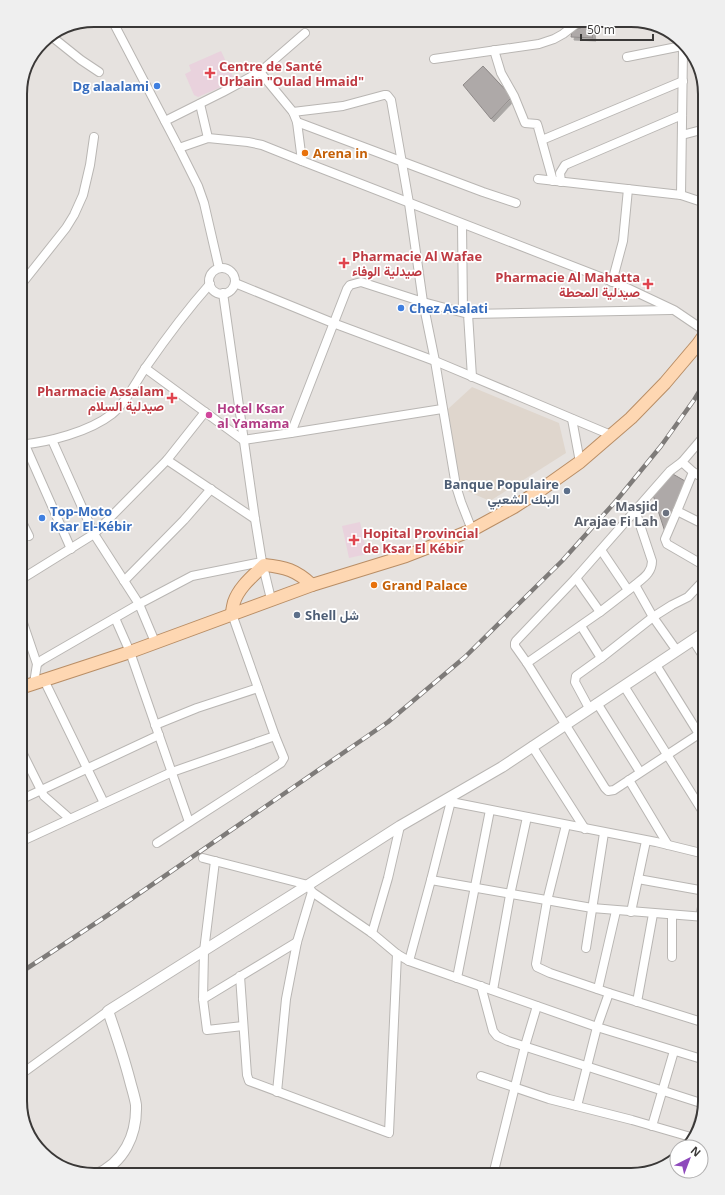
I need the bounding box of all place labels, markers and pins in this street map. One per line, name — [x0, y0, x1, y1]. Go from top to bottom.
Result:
place label: Centre de Santé Urbain "Oulad Hmaid" — [219, 57, 364, 90]
marker: Centre de Santé Urbain "Oulad Hmaid" — [204, 67, 216, 79]
place label: Dg alaalami — [73, 77, 149, 95]
marker: Dg alaalami — [152, 81, 162, 91]
place label: Arena in — [313, 144, 368, 162]
marker: Arena in — [300, 148, 310, 158]
place label: Pharmacie Al Wafae صيدلية الوفاء — [352, 247, 482, 280]
marker: Pharmacie Al Wafae صيدلية الوفاء — [339, 258, 349, 268]
place label: Pharmacie Al Mahatta صيدلية المحطة — [495, 268, 640, 301]
marker: Pharmacie Al Mahatta صيدلية المحطة — [643, 279, 653, 289]
place label: Chez Asalati — [409, 299, 488, 317]
marker: Chez Asalati — [396, 303, 406, 313]
place label: Pharmacie Assalam صيدلية السلام — [37, 382, 164, 415]
marker: Pharmacie Assalam صيدلية السلام — [167, 393, 177, 403]
place label: Hotel Ksar al Yamama — [217, 399, 289, 432]
marker: Hotel Ksar al Yamama — [204, 410, 214, 420]
place label: Banque Populaire البنك الشعبي — [444, 475, 559, 510]
marker: Banque Populaire البنك الشعبي — [562, 486, 572, 496]
place label: Masjid Arajae Fi Lah — [574, 497, 658, 530]
place label: Top-Moto Ksar El-Kébir — [50, 502, 132, 535]
marker: Masjid Arajae Fi Lah — [661, 508, 671, 518]
marker: Top-Moto Ksar El-Kébir — [37, 513, 47, 523]
place label: Hopital Provincial de Ksar El Kébir — [363, 524, 479, 557]
marker: Hopital Provincial de Ksar El Kébir — [348, 534, 360, 546]
place label: Grand Palace — [382, 576, 468, 594]
marker: Grand Palace — [369, 580, 379, 590]
place label: Shell شل — [305, 606, 359, 624]
marker: Shell شل — [292, 610, 302, 620]

